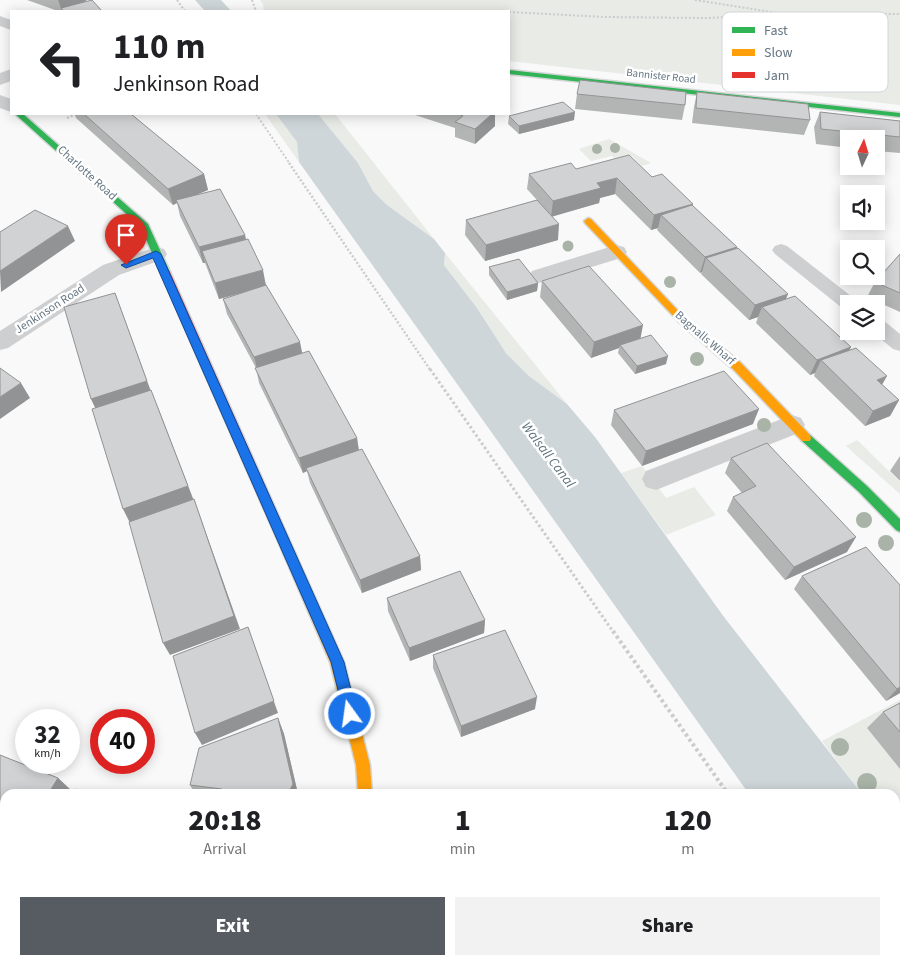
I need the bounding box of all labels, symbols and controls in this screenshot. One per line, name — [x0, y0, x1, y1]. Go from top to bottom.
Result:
legend — [722, 12, 888, 92]
text: Fast — [764, 21, 788, 41]
text: 110 m — [113, 22, 205, 72]
icon: left — [30, 30, 95, 95]
text: Slow — [764, 43, 793, 63]
street label: Bannister Road — [626, 65, 696, 87]
text: Jam — [764, 66, 789, 86]
text: Jenkinson Road — [113, 68, 260, 100]
north arrow — [840, 130, 885, 175]
map controls — [840, 130, 885, 340]
street label: Charlotte Road — [54, 142, 120, 204]
button: sound — [840, 185, 885, 230]
pin — [105, 214, 147, 265]
icon: arrive — [112, 221, 140, 249]
button: search — [840, 240, 885, 285]
street label: Jenkinson Road — [12, 280, 88, 338]
button: layers — [840, 295, 885, 340]
street label: Bagnalls Wharf — [671, 307, 739, 369]
water label: Walsall Canal — [517, 418, 580, 493]
position arrow — [323, 687, 375, 739]
speed limit sign: 40 — [90, 709, 155, 774]
text: 32 — [34, 717, 61, 753]
text: km/h — [34, 745, 61, 762]
text: 20:18 — [188, 799, 262, 842]
text: 1 — [455, 799, 471, 842]
text: 120 — [664, 799, 712, 842]
text: Arrival — [203, 838, 246, 860]
text: min — [450, 838, 476, 860]
text: m — [681, 838, 694, 860]
button: Exit — [20, 897, 445, 955]
button: Share — [455, 897, 880, 955]

